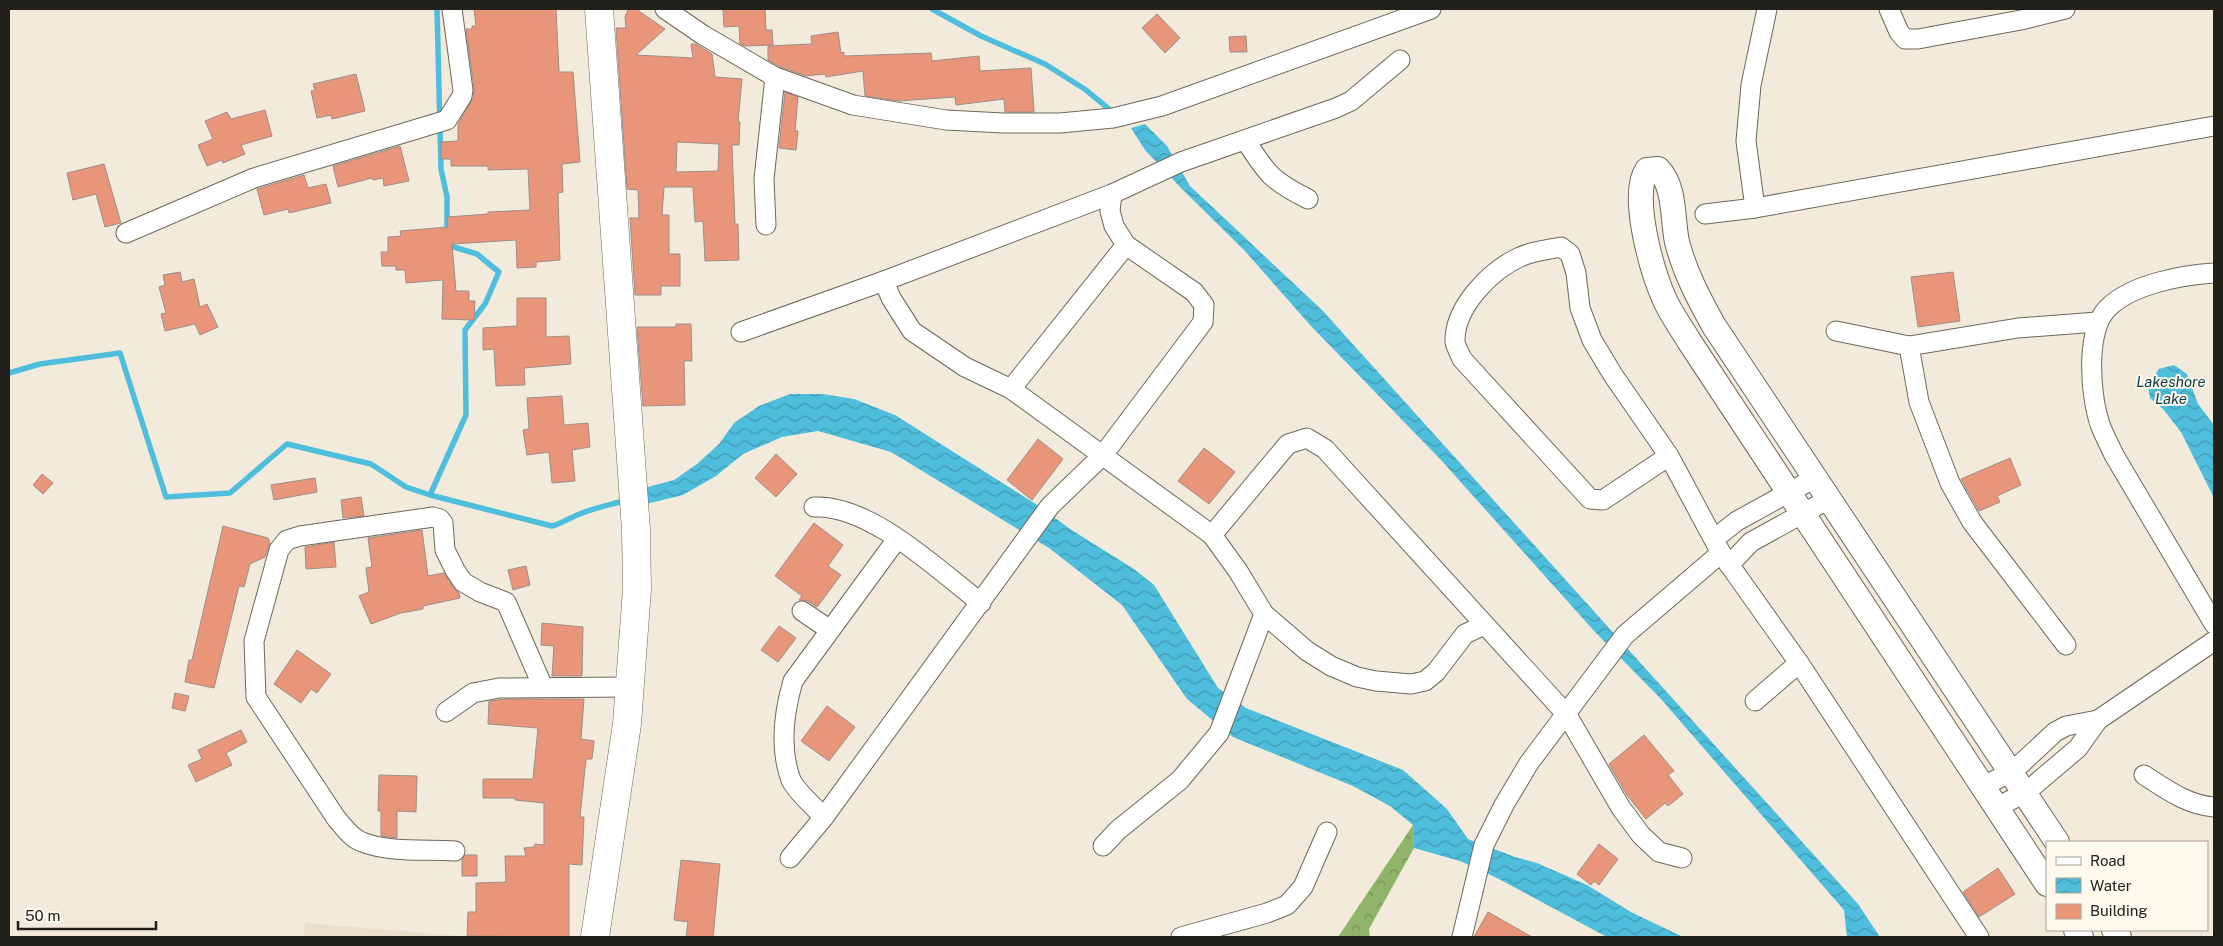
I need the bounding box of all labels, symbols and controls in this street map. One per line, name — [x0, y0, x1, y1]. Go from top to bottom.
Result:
water label: Lakeshore Lake — [2136, 373, 2206, 407]
legend — [2046, 841, 2208, 931]
text: Road — [2090, 852, 2126, 869]
text: Water — [2090, 877, 2132, 894]
scale bar — [18, 898, 155, 930]
text: Building — [2090, 902, 2148, 919]
text: 50 m — [25, 907, 60, 924]

